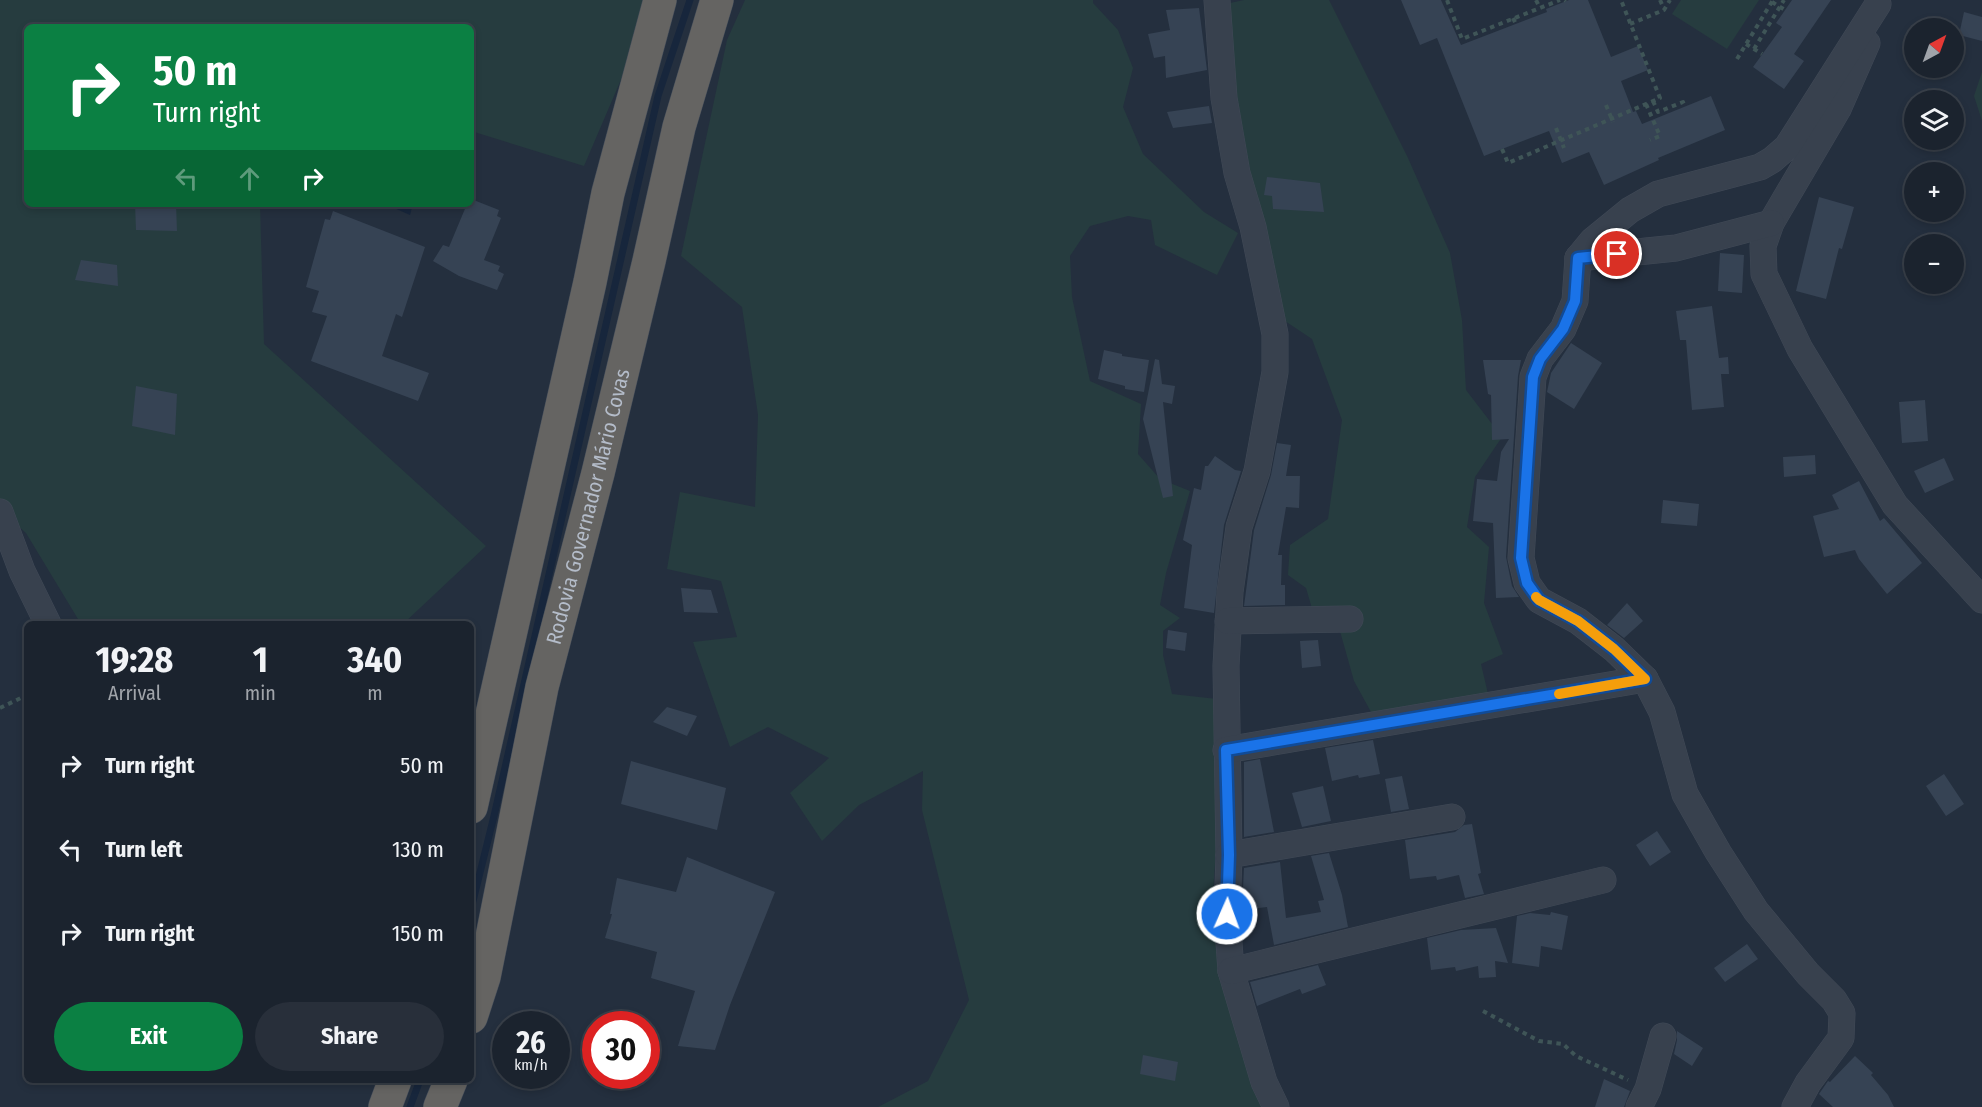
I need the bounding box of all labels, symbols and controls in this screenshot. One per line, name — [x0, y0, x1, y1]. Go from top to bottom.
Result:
north arrow — [1904, 18, 1964, 78]
map controls — [1904, 18, 1964, 294]
text: 50 m — [153, 46, 237, 96]
icon: right — [54, 48, 132, 126]
button: layers — [1904, 90, 1964, 150]
text: Turn right — [153, 97, 261, 129]
icon: left — [170, 162, 203, 195]
icon: ahead — [233, 162, 266, 195]
icon: right — [296, 162, 329, 195]
button: + — [1904, 162, 1964, 222]
pin — [1591, 228, 1642, 279]
button: − — [1904, 234, 1964, 294]
icon: arrive — [1600, 237, 1633, 270]
street label: Rodovia Governador Mário Covas — [541, 366, 636, 647]
text: 19:28 — [96, 638, 173, 682]
text: 1 — [253, 638, 268, 682]
text: 340 — [347, 638, 402, 682]
text: Arrival — [108, 681, 161, 705]
text: min — [245, 681, 276, 705]
text: m — [367, 681, 383, 705]
icon: right — [54, 749, 87, 782]
text: Turn right — [105, 752, 194, 779]
text: 50 m — [400, 752, 444, 779]
icon: left — [54, 833, 87, 866]
text: Turn left — [105, 836, 183, 863]
text: 130 m — [392, 836, 444, 863]
position arrow — [1195, 882, 1259, 946]
icon: right — [54, 917, 87, 950]
text: Turn right — [105, 920, 194, 947]
text: 150 m — [392, 920, 444, 947]
button: Exit — [54, 1002, 243, 1071]
button: Share — [255, 1002, 444, 1071]
speed limit sign: 30 — [582, 1011, 660, 1089]
text: 26 — [516, 1025, 546, 1061]
text: km/h — [514, 1056, 548, 1074]

